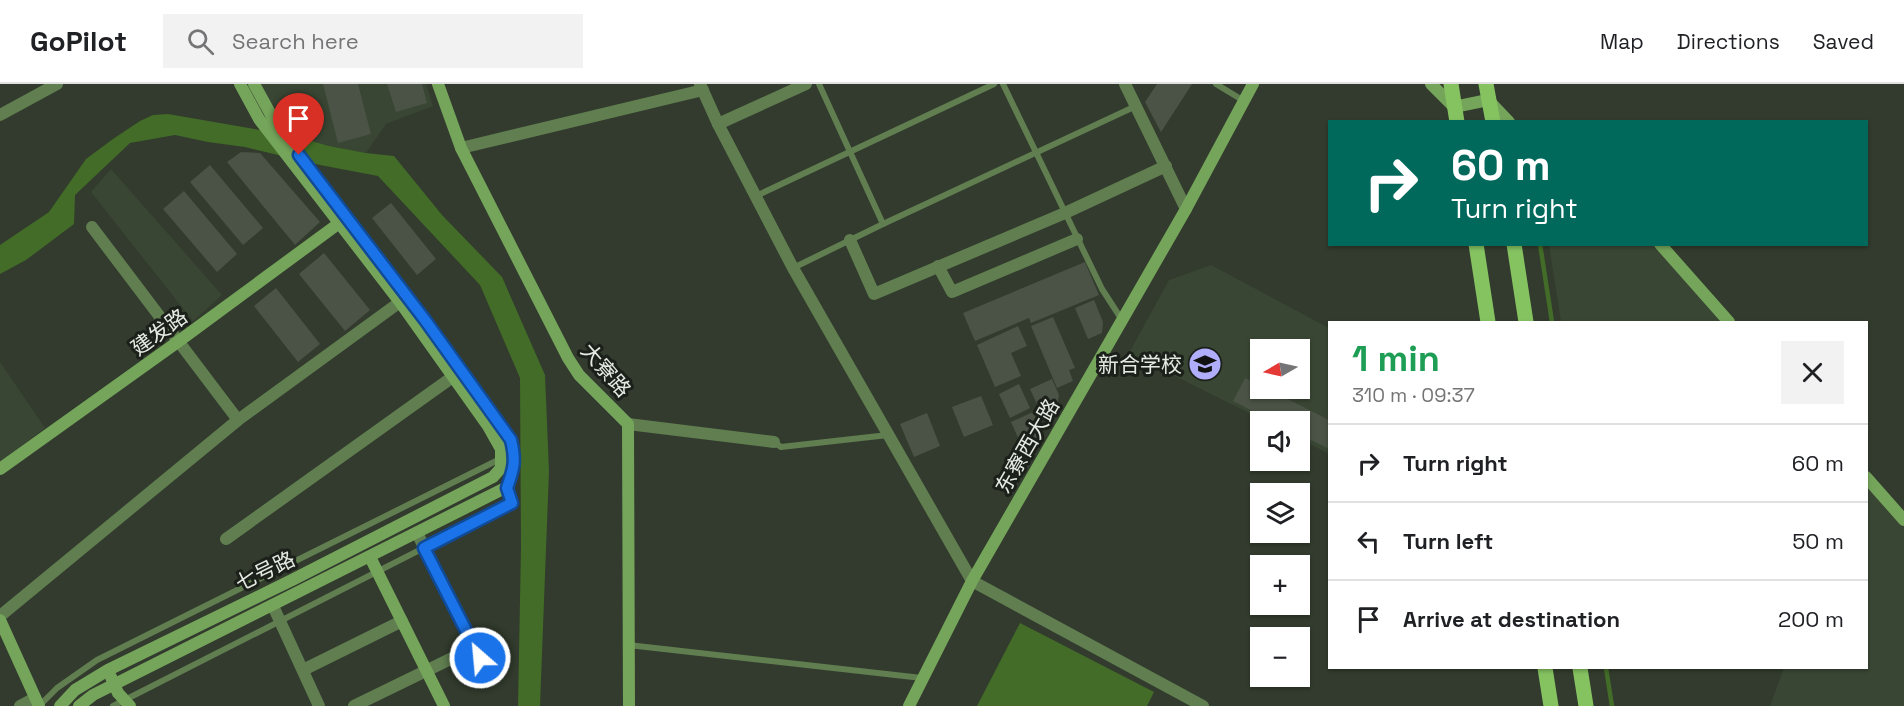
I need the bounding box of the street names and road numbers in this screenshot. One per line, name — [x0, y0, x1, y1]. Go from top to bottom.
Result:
street label: 建发路 — [126, 303, 192, 361]
street label: 大寮路 — [575, 337, 637, 403]
street label: 东寮西大路 — [989, 394, 1065, 498]
street label: 七号路 — [231, 545, 299, 597]

